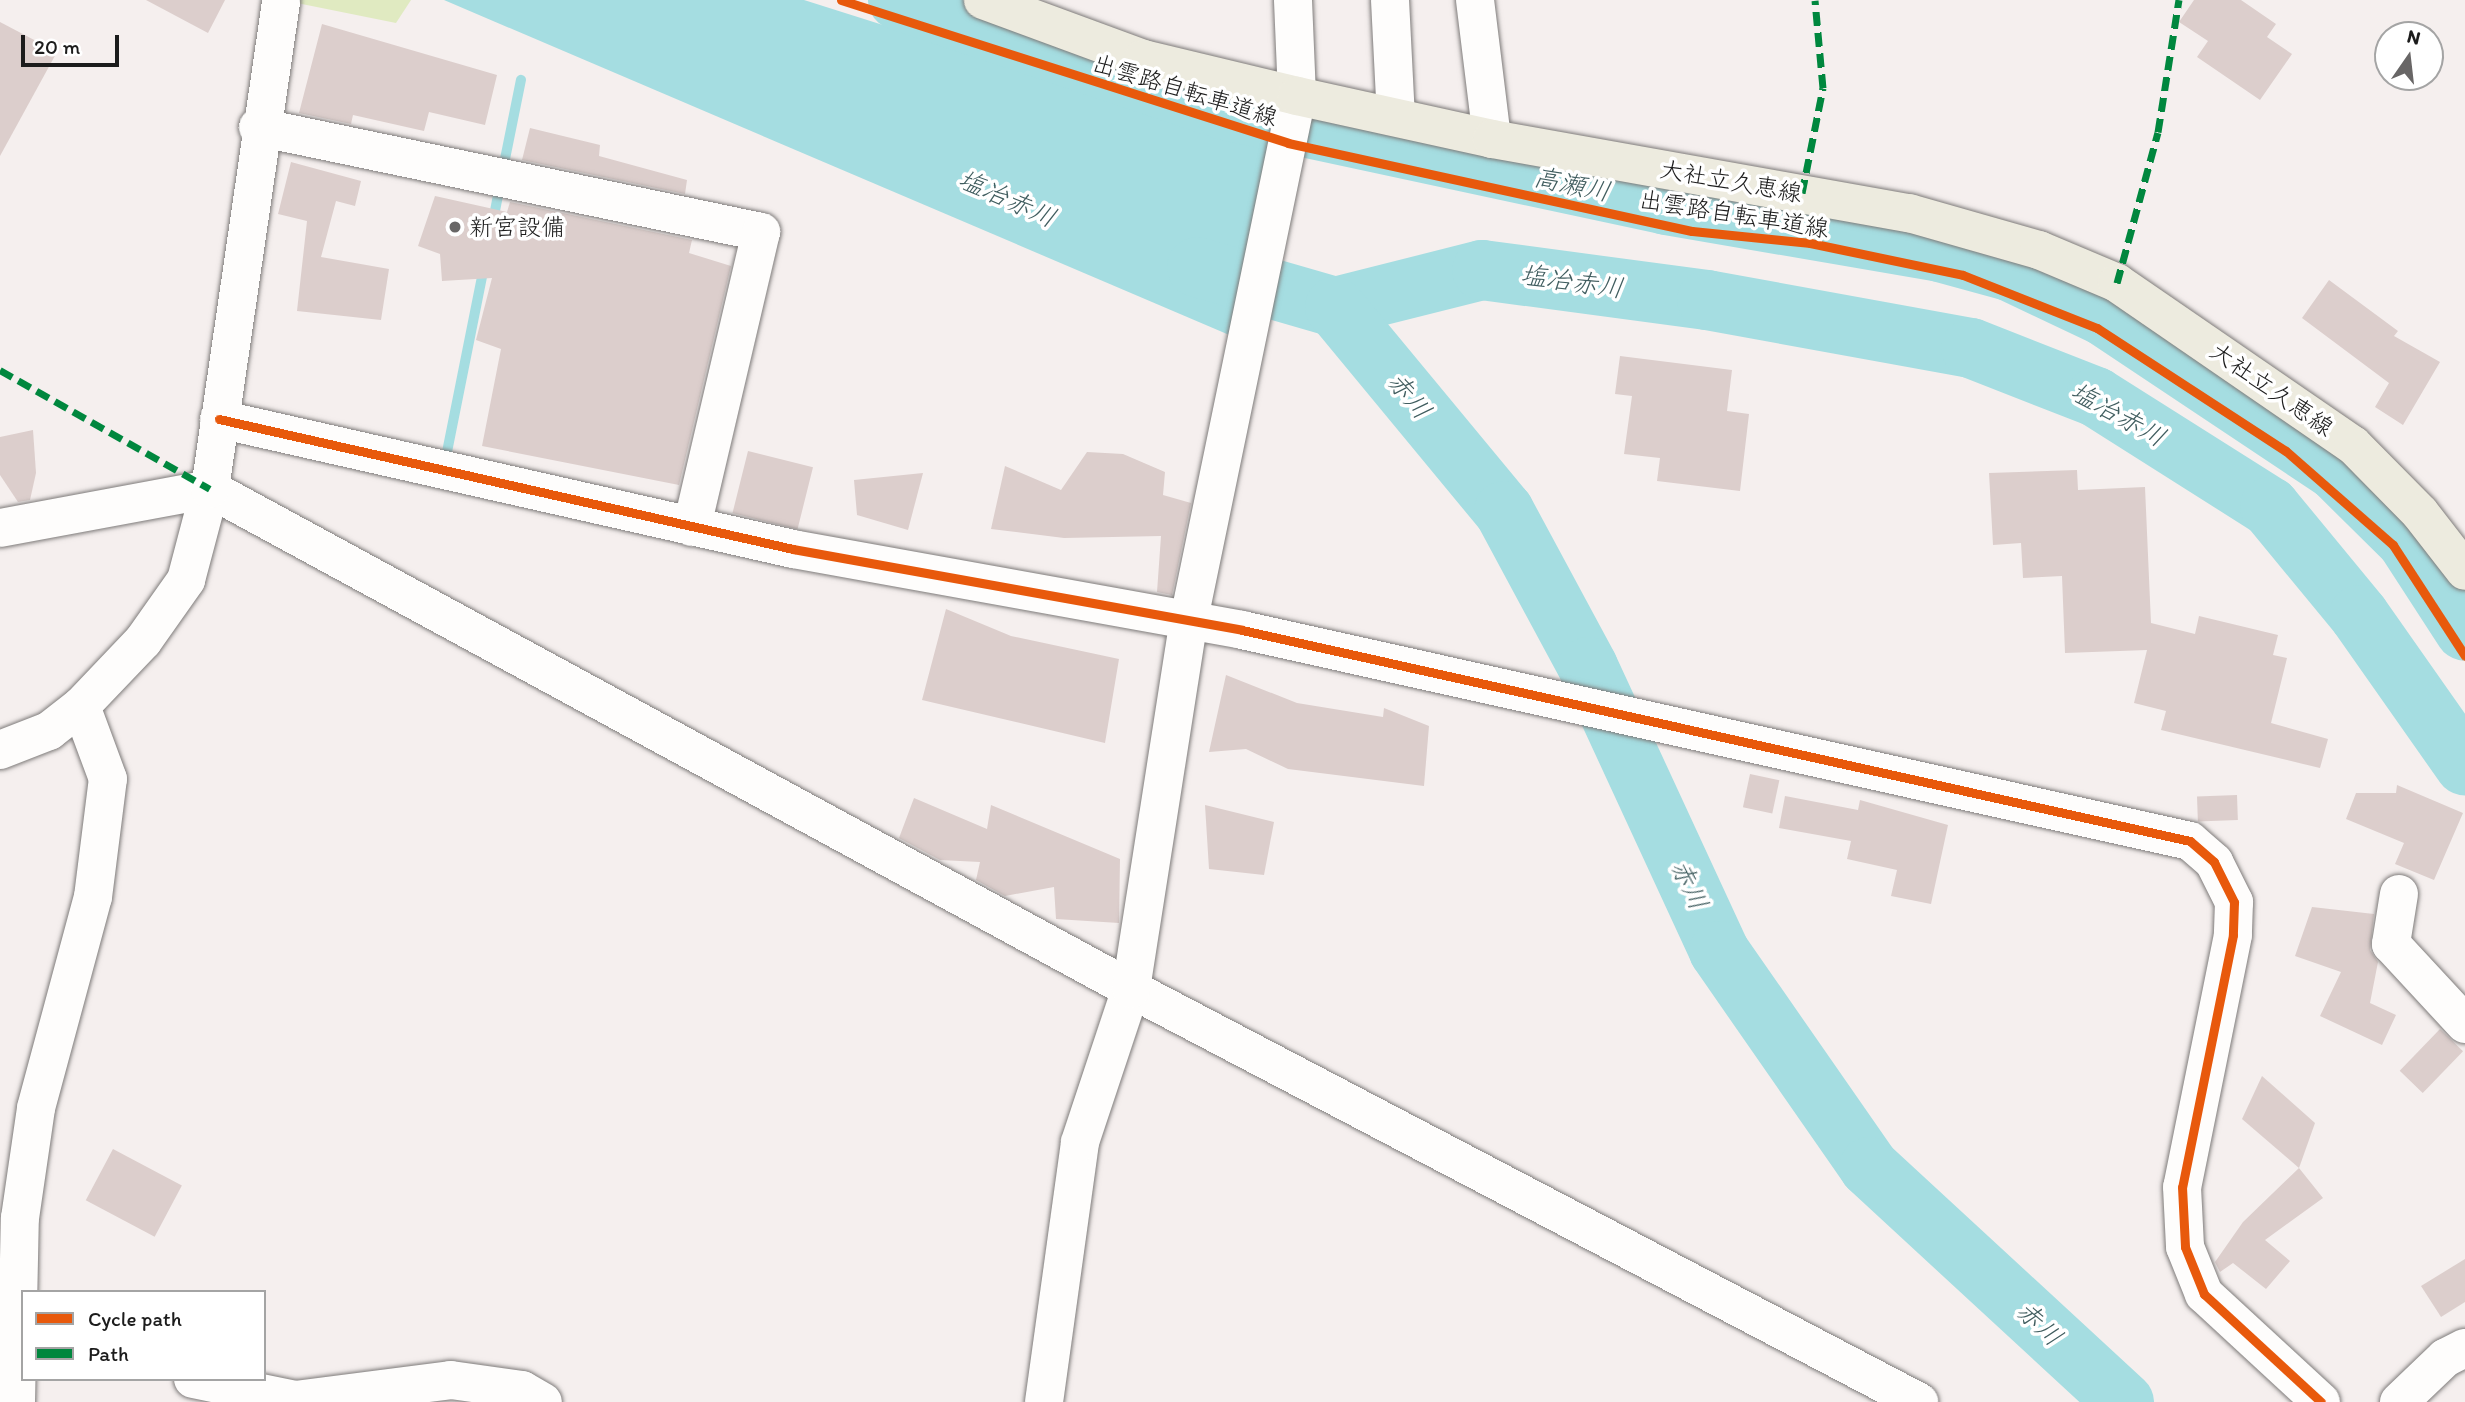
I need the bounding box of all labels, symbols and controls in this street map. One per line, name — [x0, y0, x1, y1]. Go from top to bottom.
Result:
scale bar — [24, 21, 122, 65]
north arrow — [2374, 21, 2444, 91]
text: N — [2405, 24, 2423, 50]
text: 20 m — [34, 34, 80, 59]
street label: 出雲路自転車道線 — [1089, 48, 1281, 132]
street label: 大社立久恵線 — [1658, 154, 1804, 208]
water label: 高瀬川 — [1531, 162, 1613, 208]
water label: 塩冶赤川 — [953, 164, 1061, 234]
street label: 出雲路自転車道線 — [1637, 185, 1831, 243]
place label: 新宮設備 — [469, 213, 565, 241]
marker: 新宮設備 — [447, 219, 463, 235]
water label: 塩冶赤川 — [1518, 259, 1626, 305]
street label: 大社立久恵線 — [2205, 336, 2339, 442]
water label: 赤川 — [1380, 366, 1438, 426]
water label: 塩冶赤川 — [2065, 376, 2171, 454]
water label: 赤川 — [1664, 855, 1714, 915]
legend — [21, 1290, 266, 1381]
water label: 赤川 — [2009, 1295, 2069, 1353]
text: Cycle path — [88, 1306, 182, 1331]
text: Path — [88, 1341, 129, 1366]

